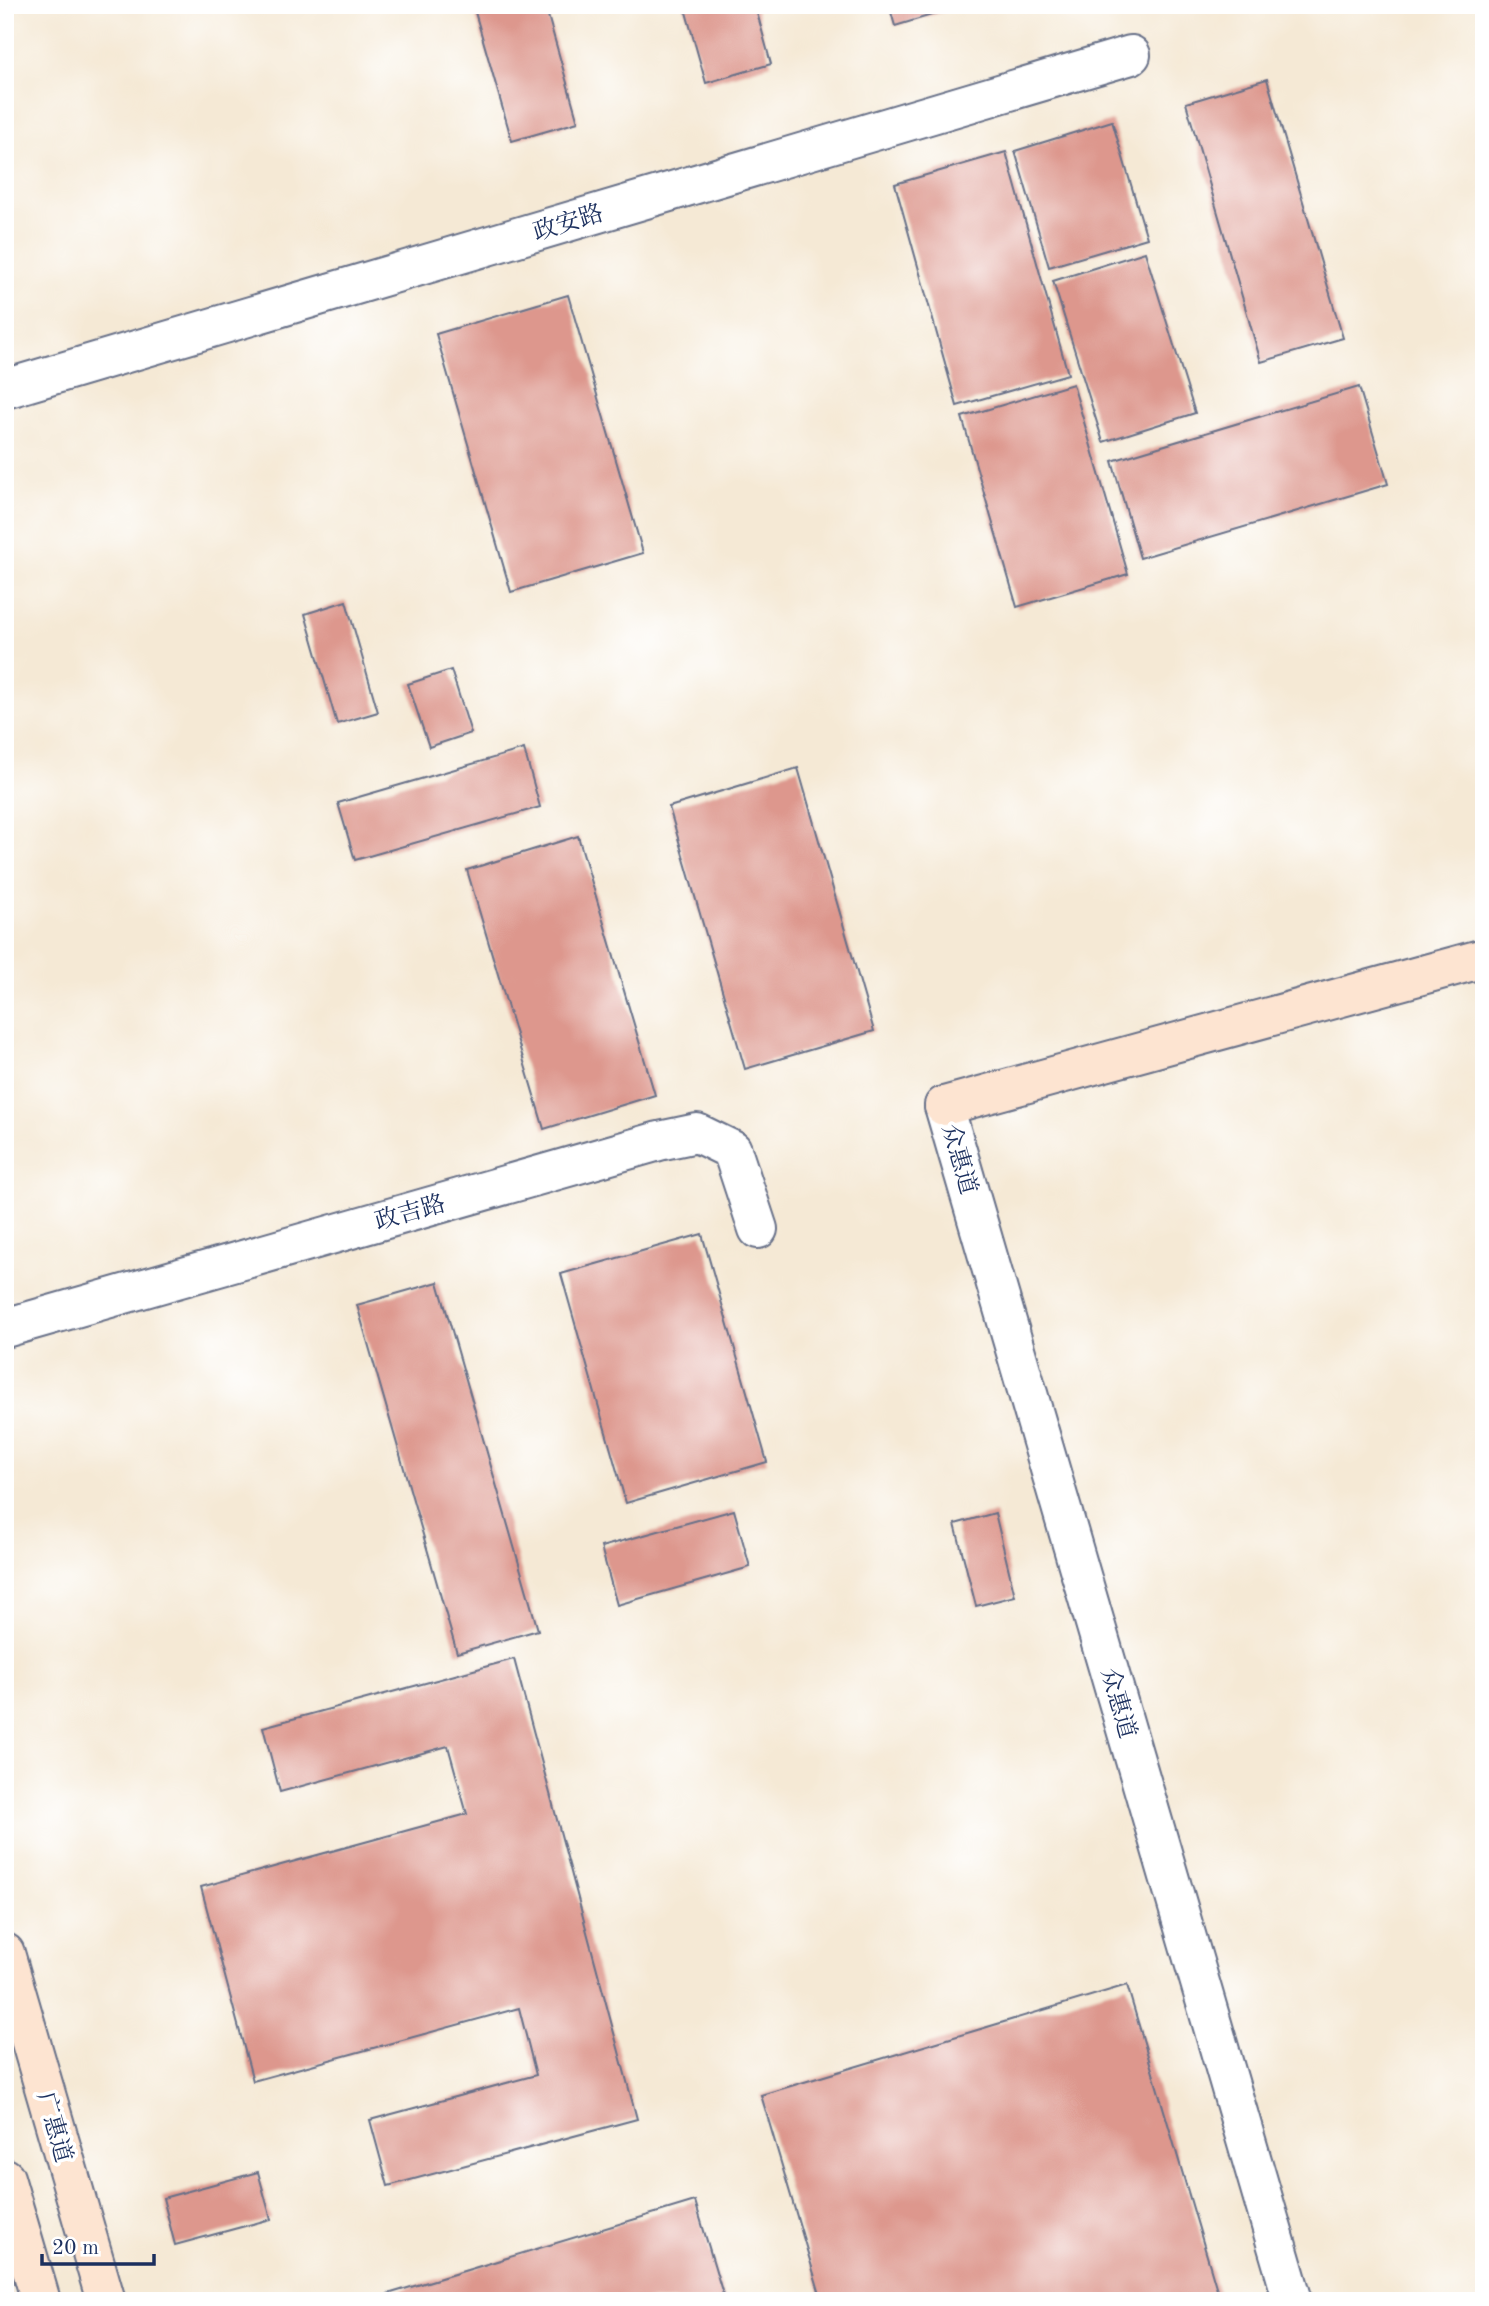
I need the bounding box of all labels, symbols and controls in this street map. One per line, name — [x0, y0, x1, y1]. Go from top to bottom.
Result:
street label: 政安路 — [530, 199, 607, 246]
street label: 众惠道 — [937, 1121, 982, 1197]
street label: 政吉路 — [372, 1190, 448, 1235]
street label: 众惠道 — [1096, 1665, 1141, 1741]
street label: 广惠道 — [32, 2089, 77, 2165]
scale bar — [42, 2222, 154, 2266]
text: 20 m — [52, 2238, 99, 2259]

